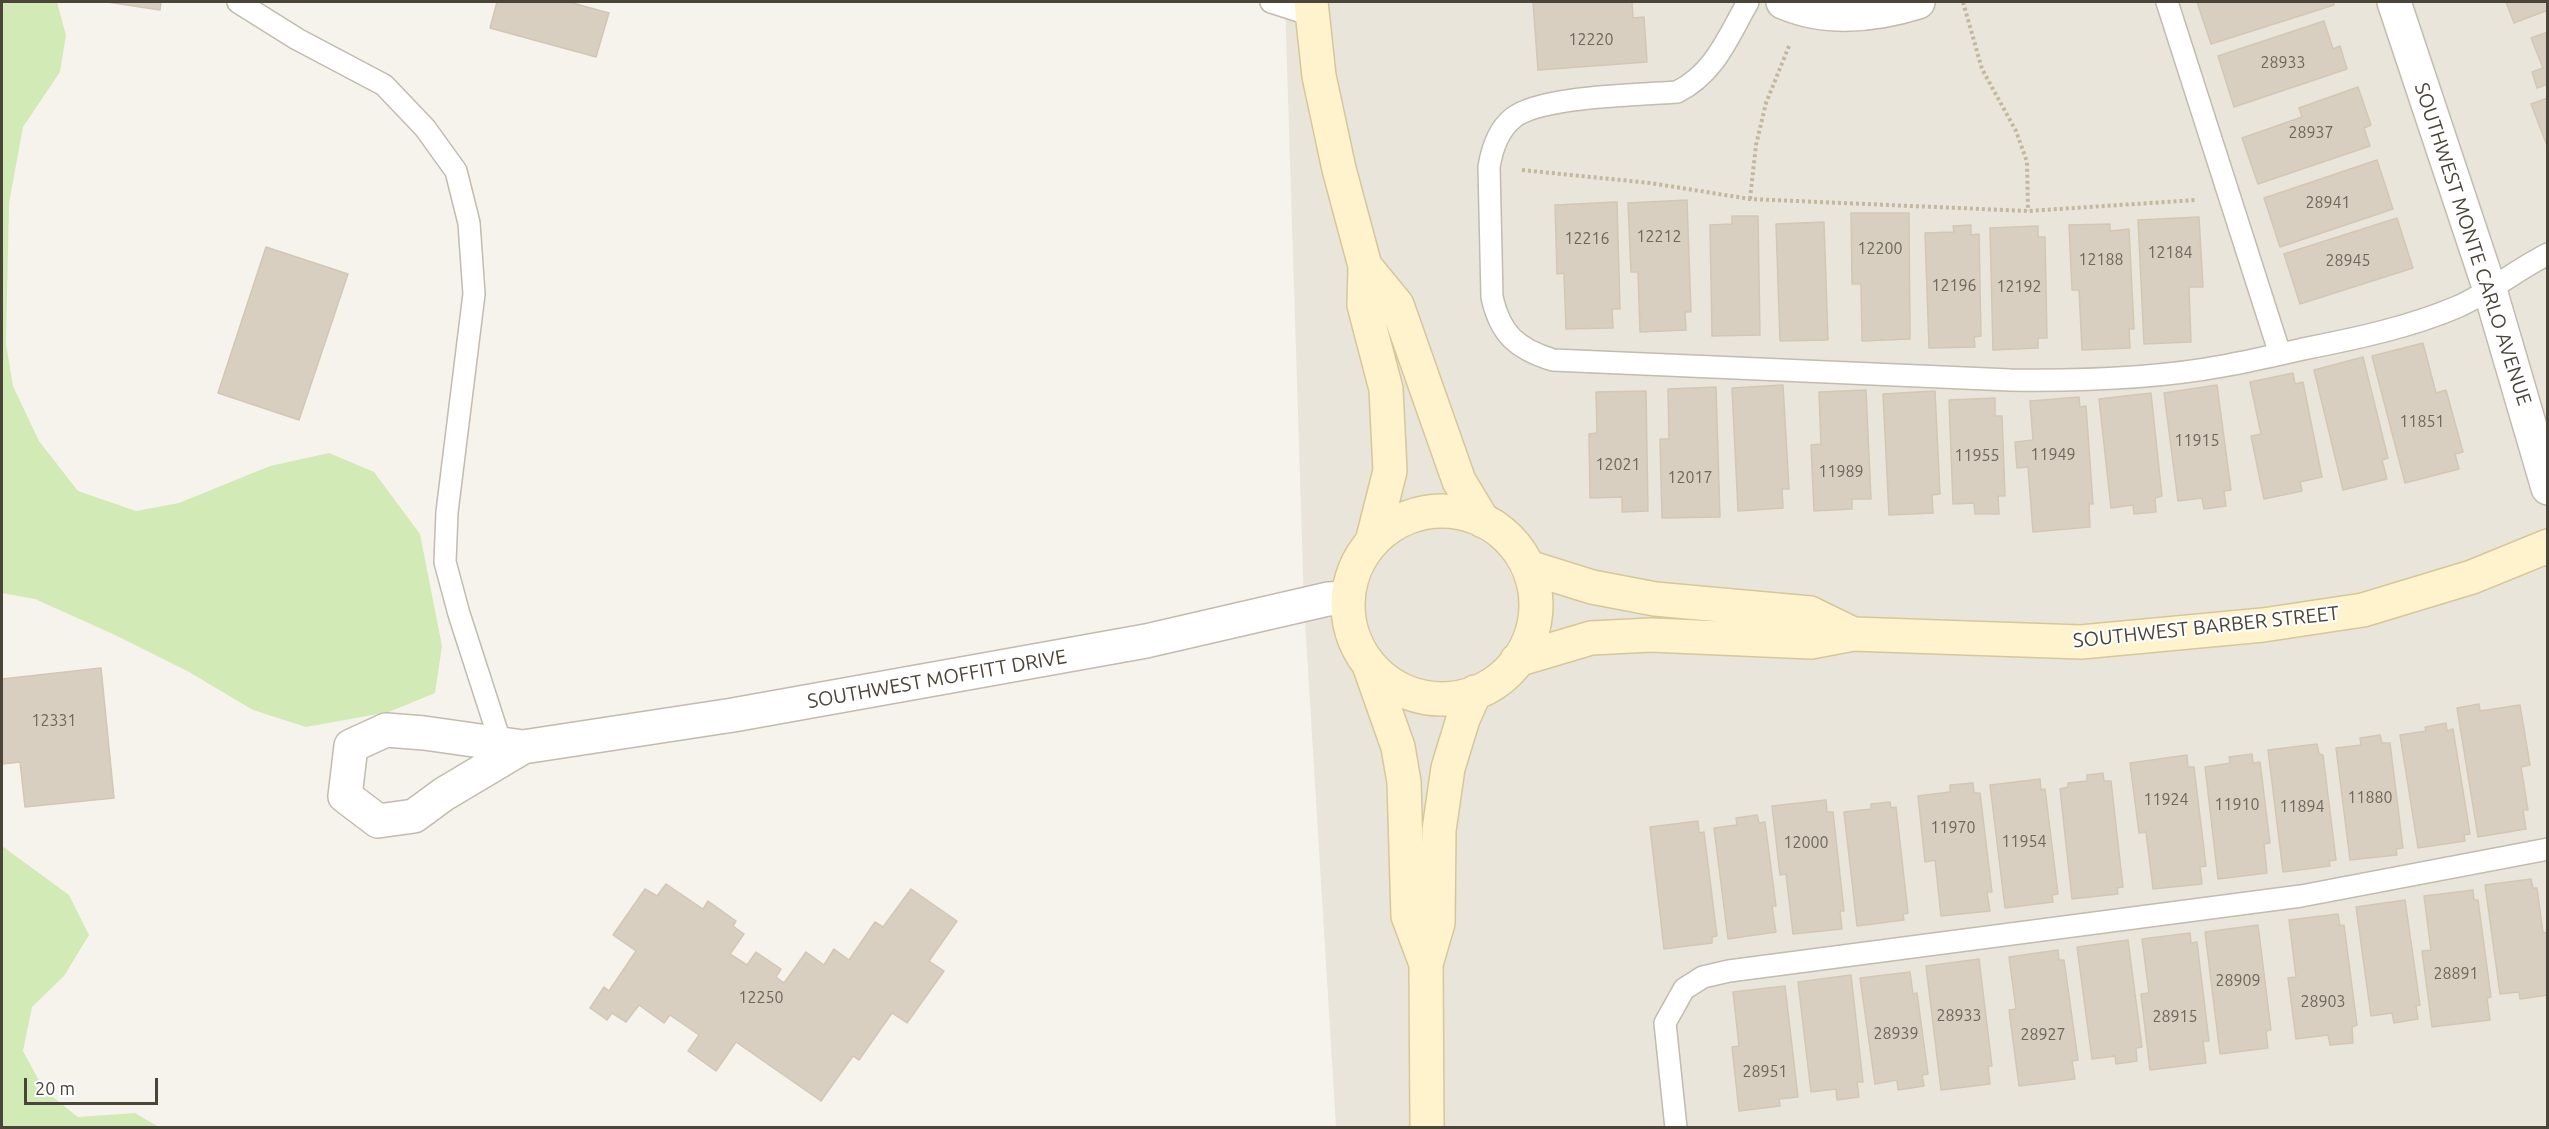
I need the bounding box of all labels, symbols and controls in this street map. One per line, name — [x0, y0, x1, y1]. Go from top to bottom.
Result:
house number: 12220 — [1568, 30, 1614, 50]
house number: 28933 — [2260, 53, 2306, 73]
street label: SOUTHWEST MONTE CARLO AVENUE — [2409, 80, 2537, 408]
house number: 28937 — [2288, 123, 2334, 143]
house number: 28941 — [2305, 193, 2351, 213]
house number: 12212 — [1636, 227, 1682, 247]
house number: 12216 — [1564, 229, 1610, 249]
house number: 12200 — [1857, 239, 1903, 259]
house number: 12184 — [2147, 243, 2193, 263]
house number: 12188 — [2078, 250, 2124, 270]
house number: 28945 — [2325, 251, 2371, 271]
house number: 12196 — [1931, 276, 1977, 296]
house number: 12192 — [1996, 277, 2042, 297]
house number: 11851 — [2399, 412, 2445, 432]
house number: 11915 — [2174, 431, 2220, 451]
house number: 11949 — [2030, 445, 2076, 465]
house number: 11955 — [1954, 446, 2000, 466]
house number: 12021 — [1595, 455, 1641, 475]
house number: 11989 — [1818, 462, 1864, 482]
house number: 12017 — [1667, 468, 1713, 488]
street label: SOUTHWEST BARBER STREET — [2072, 601, 2340, 653]
street label: SOUTHWEST MOFFITT DRIVE — [806, 644, 1068, 714]
house number: 12331 — [31, 711, 77, 731]
house number: 11880 — [2347, 788, 2393, 808]
house number: 11924 — [2143, 790, 2189, 810]
house number: 11910 — [2214, 795, 2260, 815]
house number: 11894 — [2279, 797, 2325, 817]
house number: 11970 — [1930, 818, 1976, 838]
house number: 11954 — [2001, 832, 2047, 852]
house number: 12000 — [1783, 833, 1829, 853]
house number: 28891 — [2433, 964, 2479, 984]
house number: 28909 — [2215, 971, 2261, 991]
house number: 12250 — [738, 988, 784, 1008]
house number: 28903 — [2300, 992, 2346, 1012]
house number: 28933 — [1936, 1006, 1982, 1026]
house number: 28915 — [2152, 1007, 2198, 1027]
house number: 28939 — [1873, 1024, 1919, 1044]
house number: 28927 — [2020, 1025, 2066, 1045]
house number: 28951 — [1742, 1062, 1788, 1082]
scale bar — [27, 1066, 160, 1104]
text: 20 m — [35, 1078, 75, 1098]

